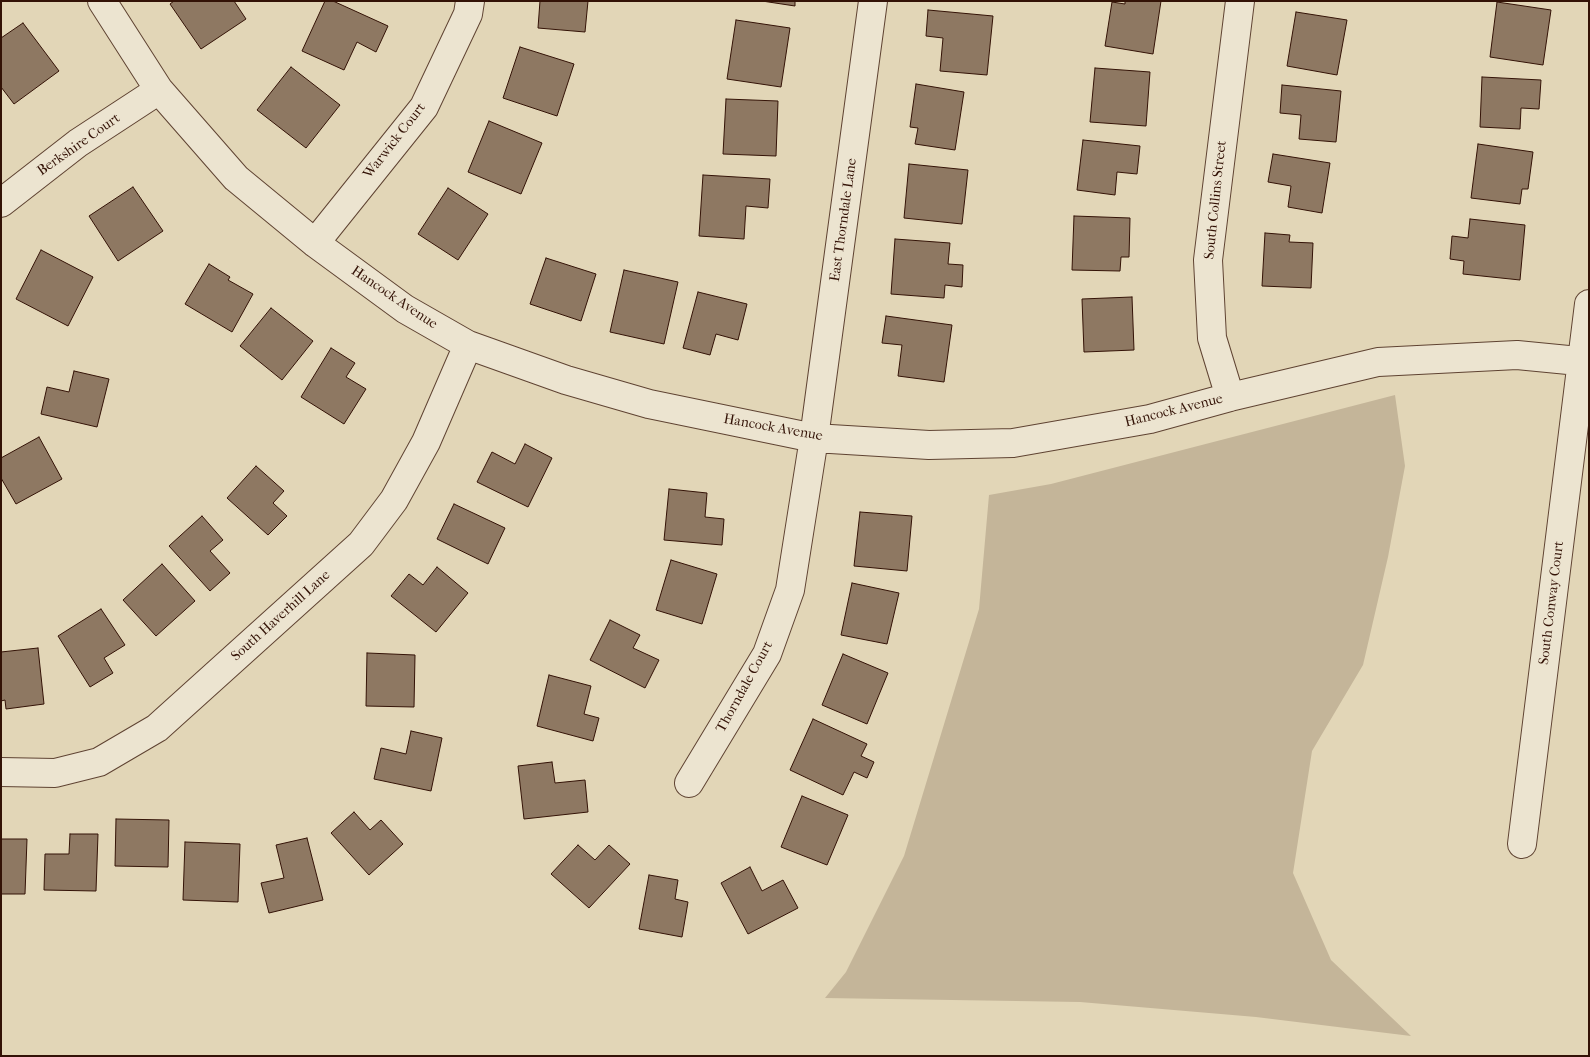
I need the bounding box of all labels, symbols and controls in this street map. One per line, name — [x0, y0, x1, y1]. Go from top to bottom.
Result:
street label: Warwick Court — [360, 100, 430, 182]
street label: Berkshire Court — [34, 110, 124, 180]
street label: South Collins Street — [1201, 140, 1231, 260]
street label: East Thorndale Lane — [827, 157, 861, 283]
street label: Hancock Avenue — [348, 263, 440, 333]
street label: Hancock Avenue — [1123, 391, 1225, 431]
street label: Hancock Avenue — [722, 411, 824, 445]
street label: South Conway Court — [1536, 540, 1568, 666]
street label: South Haverhill Lane — [228, 567, 334, 665]
street label: Thorndale Court — [713, 638, 777, 736]

